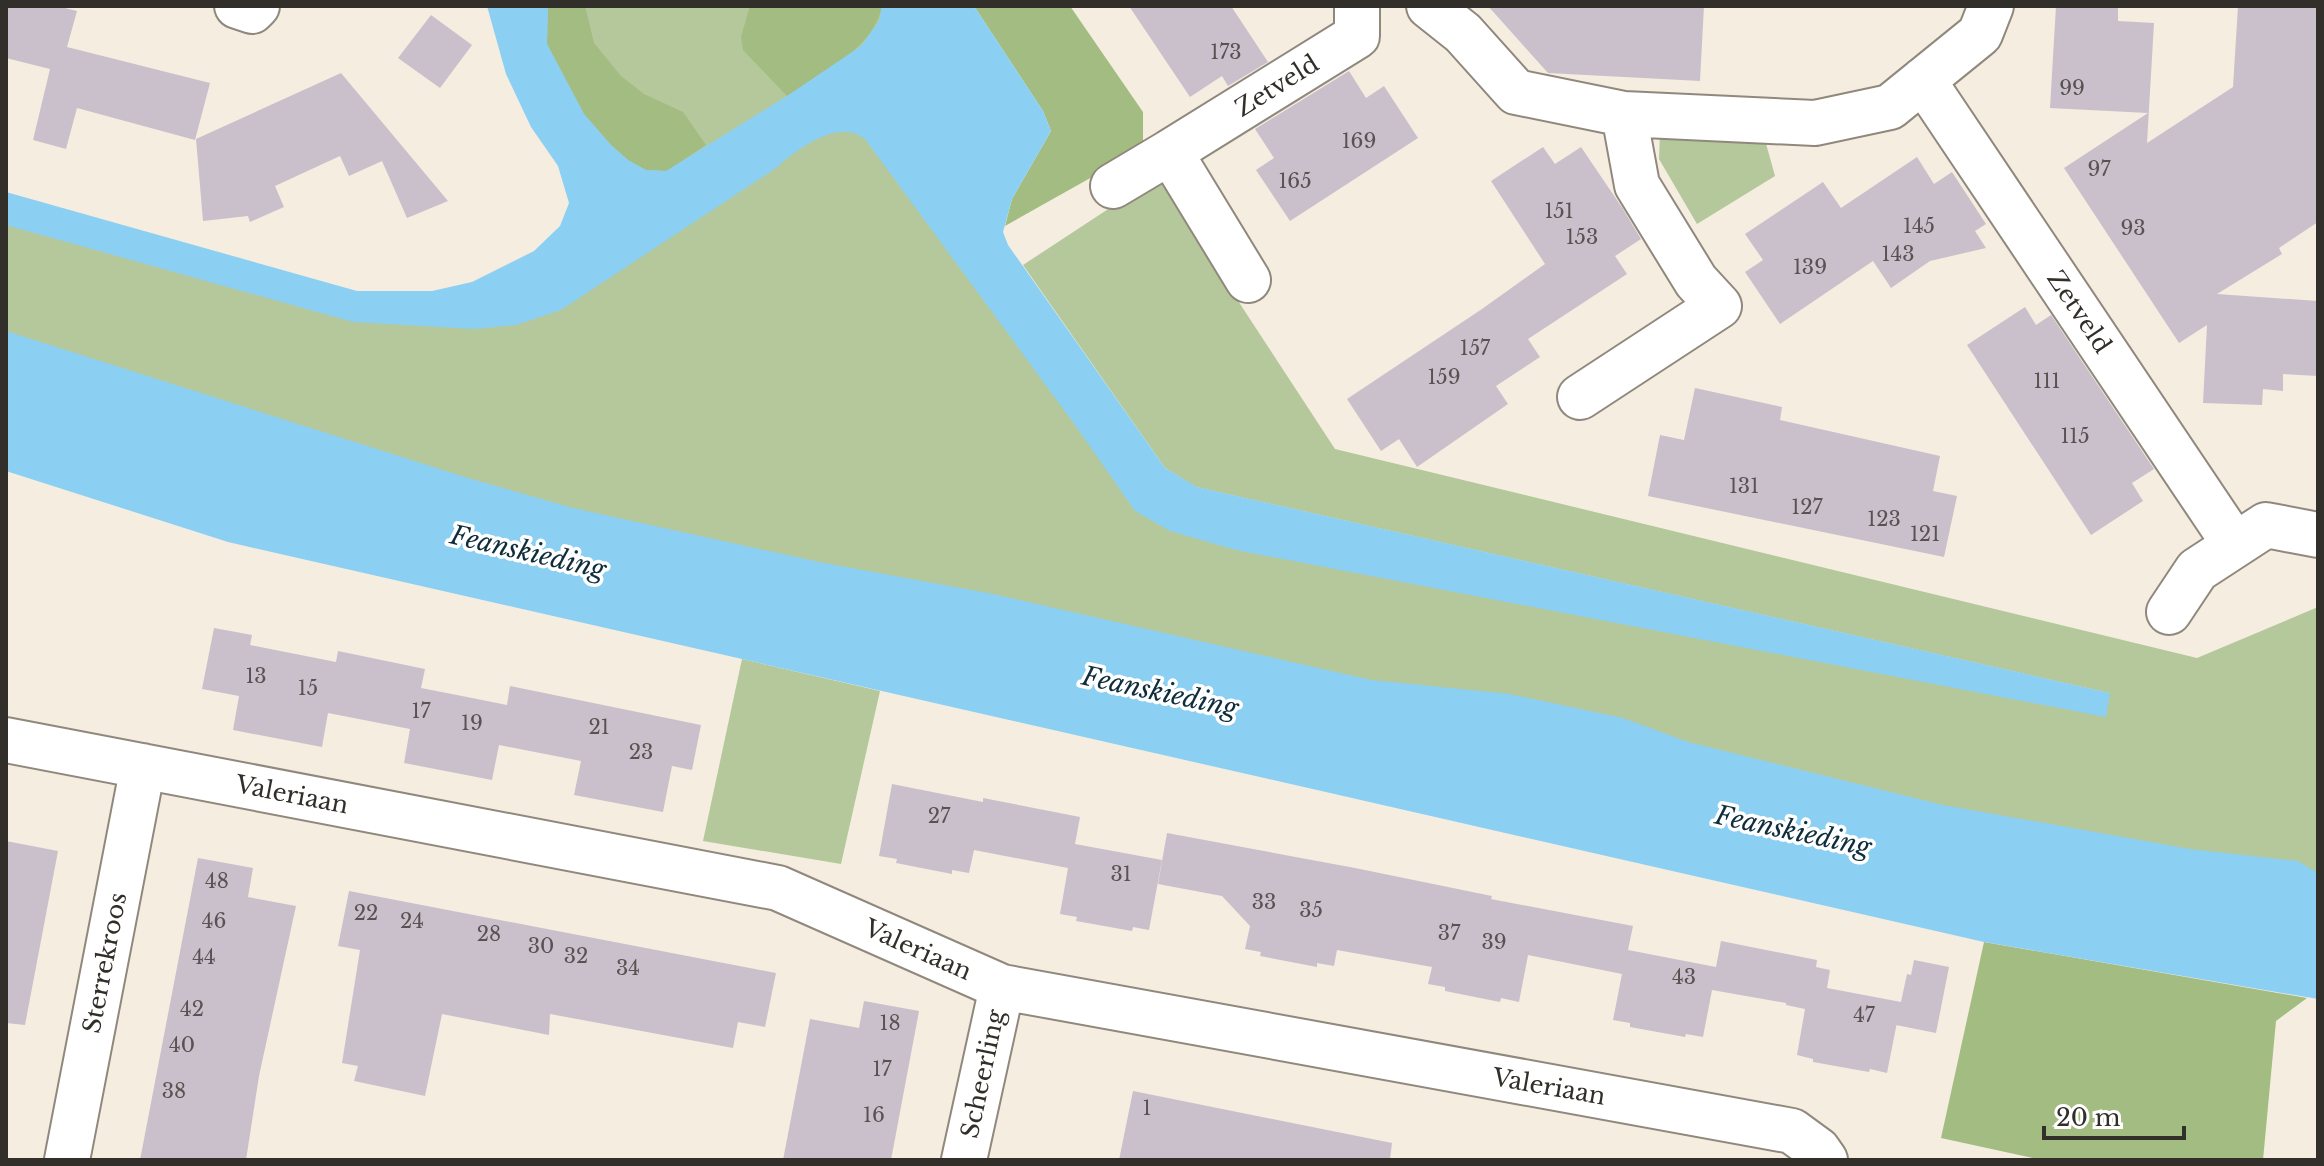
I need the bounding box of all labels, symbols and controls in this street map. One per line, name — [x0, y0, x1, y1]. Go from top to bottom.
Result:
house number: 173 — [1210, 40, 1242, 64]
street label: Zetveld — [1230, 49, 1324, 123]
house number: 99 — [2059, 76, 2085, 100]
house number: 169 — [1342, 129, 1376, 153]
house number: 97 — [2088, 157, 2111, 181]
house number: 165 — [1278, 169, 1312, 193]
house number: 151 — [1544, 199, 1574, 223]
house number: 145 — [1903, 214, 1935, 238]
house number: 93 — [2120, 216, 2146, 240]
house number: 153 — [1566, 225, 1598, 249]
house number: 143 — [1882, 242, 1914, 266]
house number: 139 — [1793, 255, 1827, 279]
street label: Zetveld — [2041, 265, 2117, 358]
house number: 157 — [1460, 336, 1491, 360]
house number: 159 — [1427, 365, 1461, 389]
house number: 111 — [2034, 369, 2060, 393]
house number: 115 — [2060, 424, 2090, 448]
house number: 131 — [1729, 474, 1759, 498]
house number: 127 — [1791, 495, 1824, 519]
house number: 123 — [1867, 507, 1901, 531]
water label: Feanskieding — [446, 518, 610, 586]
house number: 121 — [1910, 522, 1940, 546]
water label: Feanskieding — [1078, 660, 1243, 724]
house number: 13 — [245, 664, 267, 688]
house number: 15 — [298, 676, 318, 700]
house number: 17 — [412, 699, 431, 723]
house number: 19 — [461, 711, 483, 735]
house number: 21 — [588, 715, 610, 739]
house number: 23 — [629, 740, 653, 764]
street label: Valeriaan — [232, 769, 351, 820]
water label: Feanskieding — [1711, 799, 1876, 863]
house number: 27 — [928, 804, 951, 828]
house number: 31 — [1110, 862, 1132, 886]
house number: 48 — [205, 869, 229, 893]
street label: Sterrekroos — [77, 890, 132, 1036]
house number: 33 — [1252, 890, 1276, 914]
house number: 35 — [1299, 898, 1323, 922]
house number: 22 — [354, 901, 378, 925]
house number: 46 — [202, 909, 226, 933]
house number: 24 — [400, 909, 424, 933]
street label: Valeriaan — [859, 913, 976, 986]
house number: 37 — [1438, 921, 1461, 945]
house number: 28 — [477, 922, 501, 946]
house number: 39 — [1481, 930, 1507, 954]
house number: 30 — [528, 934, 554, 958]
house number: 32 — [564, 944, 588, 968]
house number: 44 — [192, 945, 216, 969]
house number: 34 — [616, 956, 640, 980]
house number: 43 — [1672, 965, 1696, 989]
house number: 42 — [180, 997, 204, 1021]
house number: 47 — [1853, 1003, 1876, 1027]
street label: Scheerling — [955, 1006, 1010, 1141]
house number: 18 — [879, 1011, 901, 1035]
house number: 40 — [169, 1033, 195, 1057]
house number: 17 — [873, 1057, 892, 1081]
street label: Valeriaan — [1489, 1062, 1608, 1111]
house number: 38 — [162, 1079, 186, 1103]
scale bar — [2044, 1090, 2184, 1140]
house number: 1 — [1143, 1096, 1151, 1120]
house number: 16 — [863, 1103, 885, 1127]
text: 20 m — [2056, 1103, 2121, 1132]

